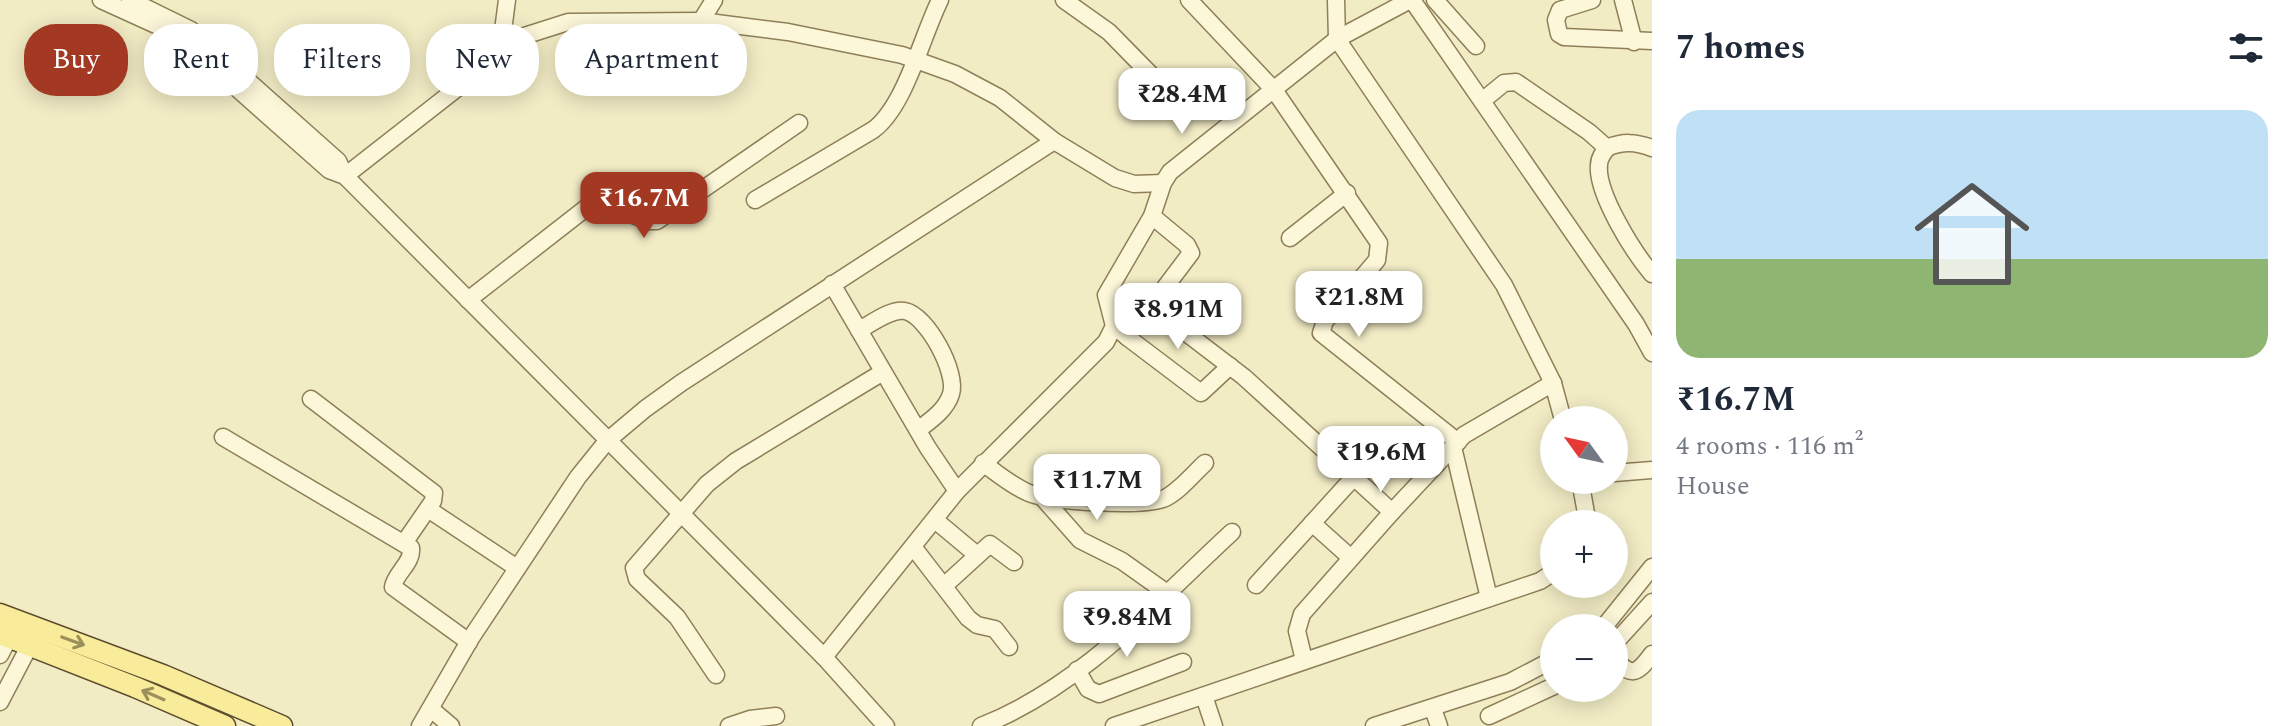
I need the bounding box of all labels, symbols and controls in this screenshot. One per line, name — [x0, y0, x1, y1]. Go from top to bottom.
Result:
text: 7 homes — [1676, 22, 1806, 74]
chip: Buy — [24, 24, 128, 96]
chip: Rent — [144, 24, 258, 96]
chip: Filters — [274, 24, 410, 96]
chip: New — [426, 24, 539, 96]
chip: Apartment — [555, 24, 747, 96]
icon: filters — [2224, 26, 2268, 70]
pin: ₹28.4M — [1117, 68, 1247, 136]
text: ₹28.4M — [1136, 74, 1228, 114]
icon: home — [1900, 162, 2044, 306]
pin: ₹16.7M — [579, 172, 709, 240]
text: ₹16.7M — [598, 178, 690, 218]
pin: ₹21.8M — [1294, 271, 1424, 339]
text: ₹21.8M — [1313, 277, 1405, 317]
pin: ₹8.91M — [1113, 283, 1243, 351]
text: ₹8.91M — [1132, 289, 1224, 329]
text: ₹16.7M — [1676, 374, 1795, 426]
north arrow — [1540, 406, 1628, 494]
map controls — [1540, 406, 1628, 702]
pin: ₹19.6M — [1316, 426, 1446, 494]
text: 4 rooms · 116 m² — [1676, 426, 1863, 466]
text: ₹19.6M — [1335, 432, 1427, 472]
pin: ₹11.7M — [1032, 454, 1162, 522]
text: ₹11.7M — [1051, 460, 1143, 500]
text: House — [1676, 466, 1750, 506]
button: + — [1540, 510, 1628, 598]
pin: ₹9.84M — [1062, 591, 1192, 659]
text: ₹9.84M — [1081, 597, 1173, 637]
button: − — [1540, 614, 1628, 702]
one-way arrow — [60, 635, 85, 650]
one-way arrow — [142, 687, 166, 702]

